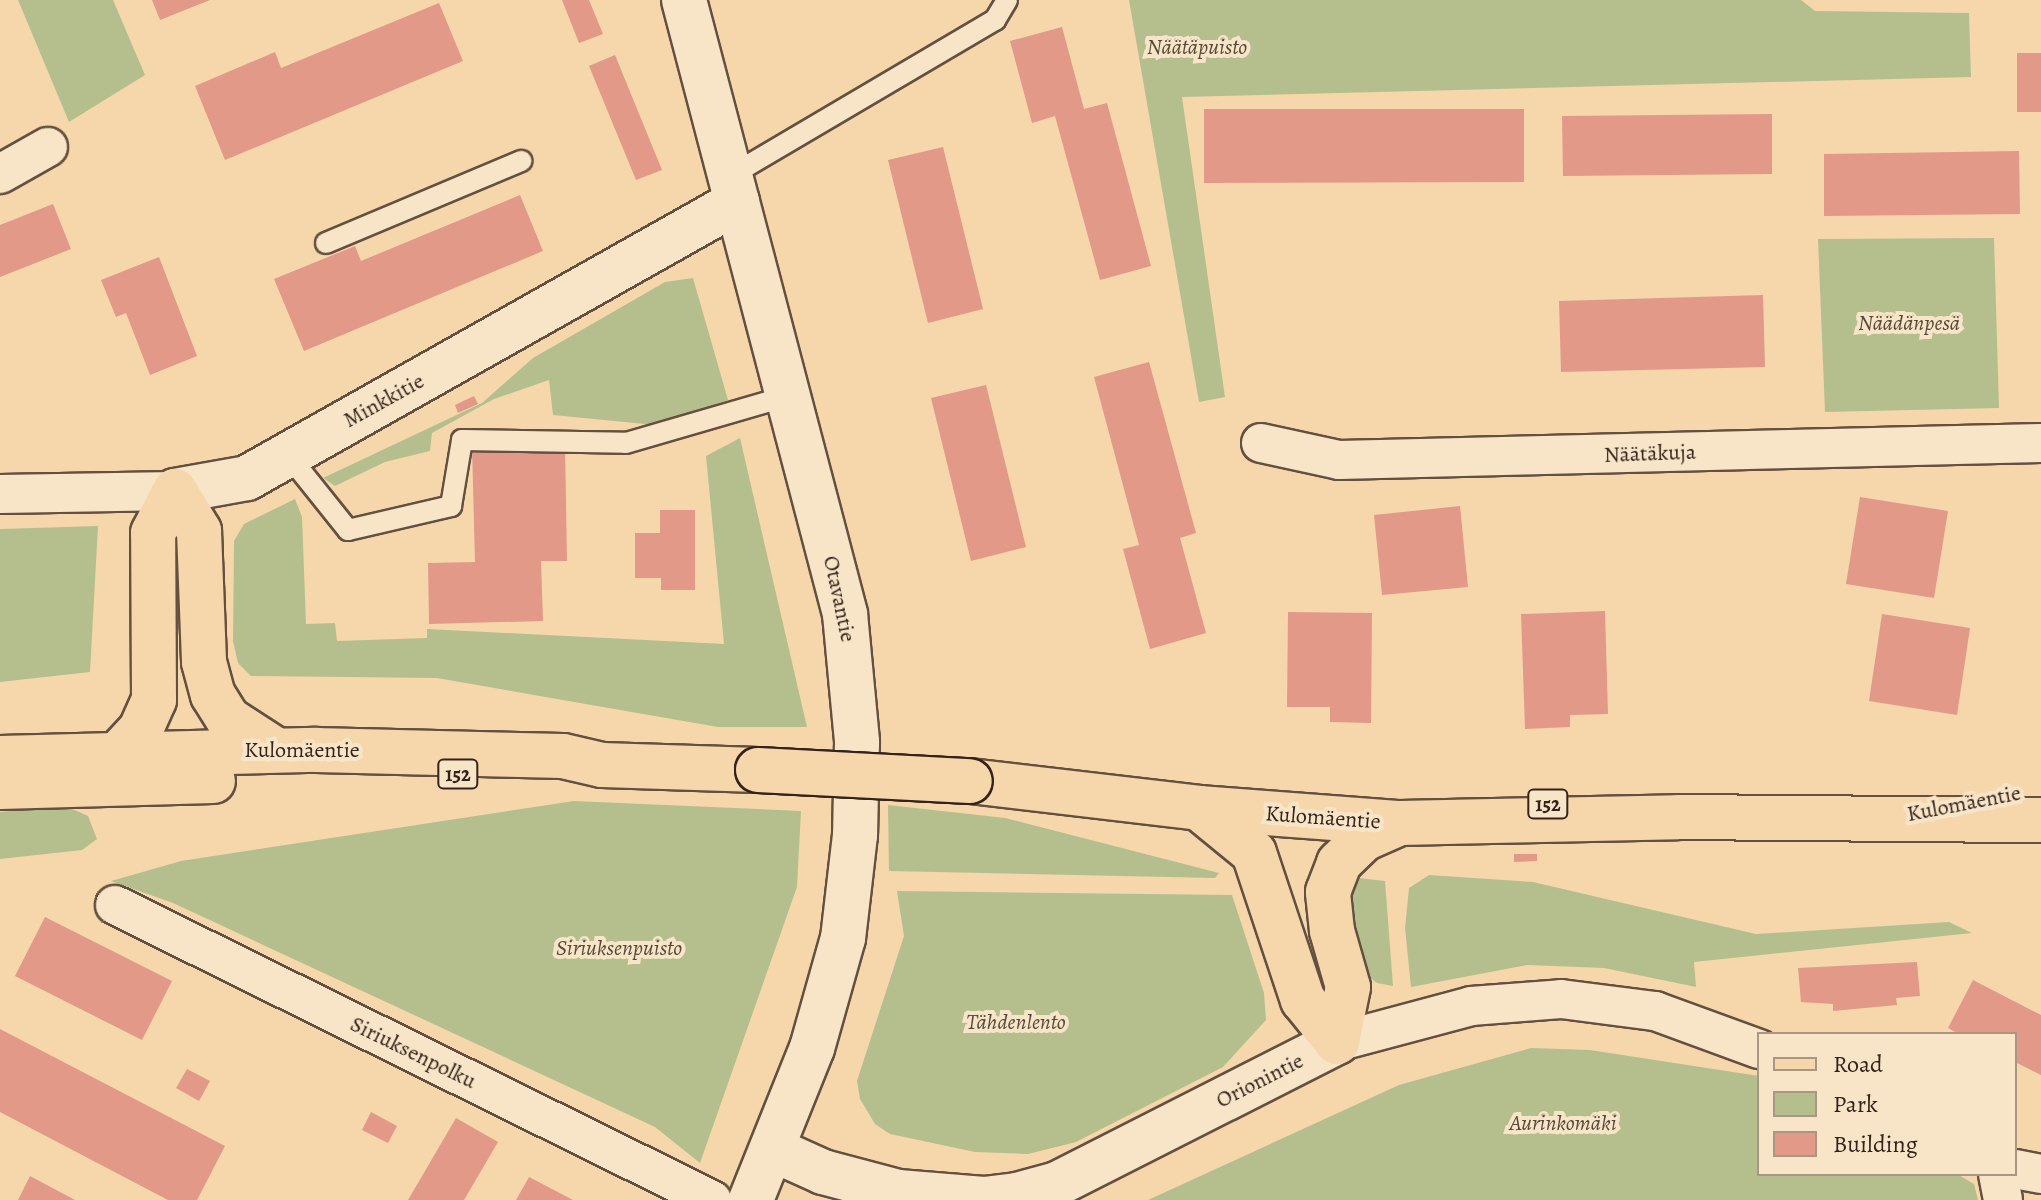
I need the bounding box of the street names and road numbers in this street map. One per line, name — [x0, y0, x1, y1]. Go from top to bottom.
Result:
street label: Minkkitie — [339, 368, 429, 434]
street label: Näätäkuja — [1604, 439, 1696, 469]
street label: Otavantie — [817, 554, 861, 644]
street label: Kulomäentie — [244, 738, 360, 764]
road number: 152 — [436, 758, 480, 790]
street label: Kulomäentie — [1905, 780, 2023, 828]
road number: 152 — [1526, 788, 1570, 820]
street label: Kulomäentie — [1265, 801, 1381, 835]
street label: Siriuksenpolku — [346, 1011, 480, 1095]
street label: Orionintie — [1212, 1048, 1308, 1114]

